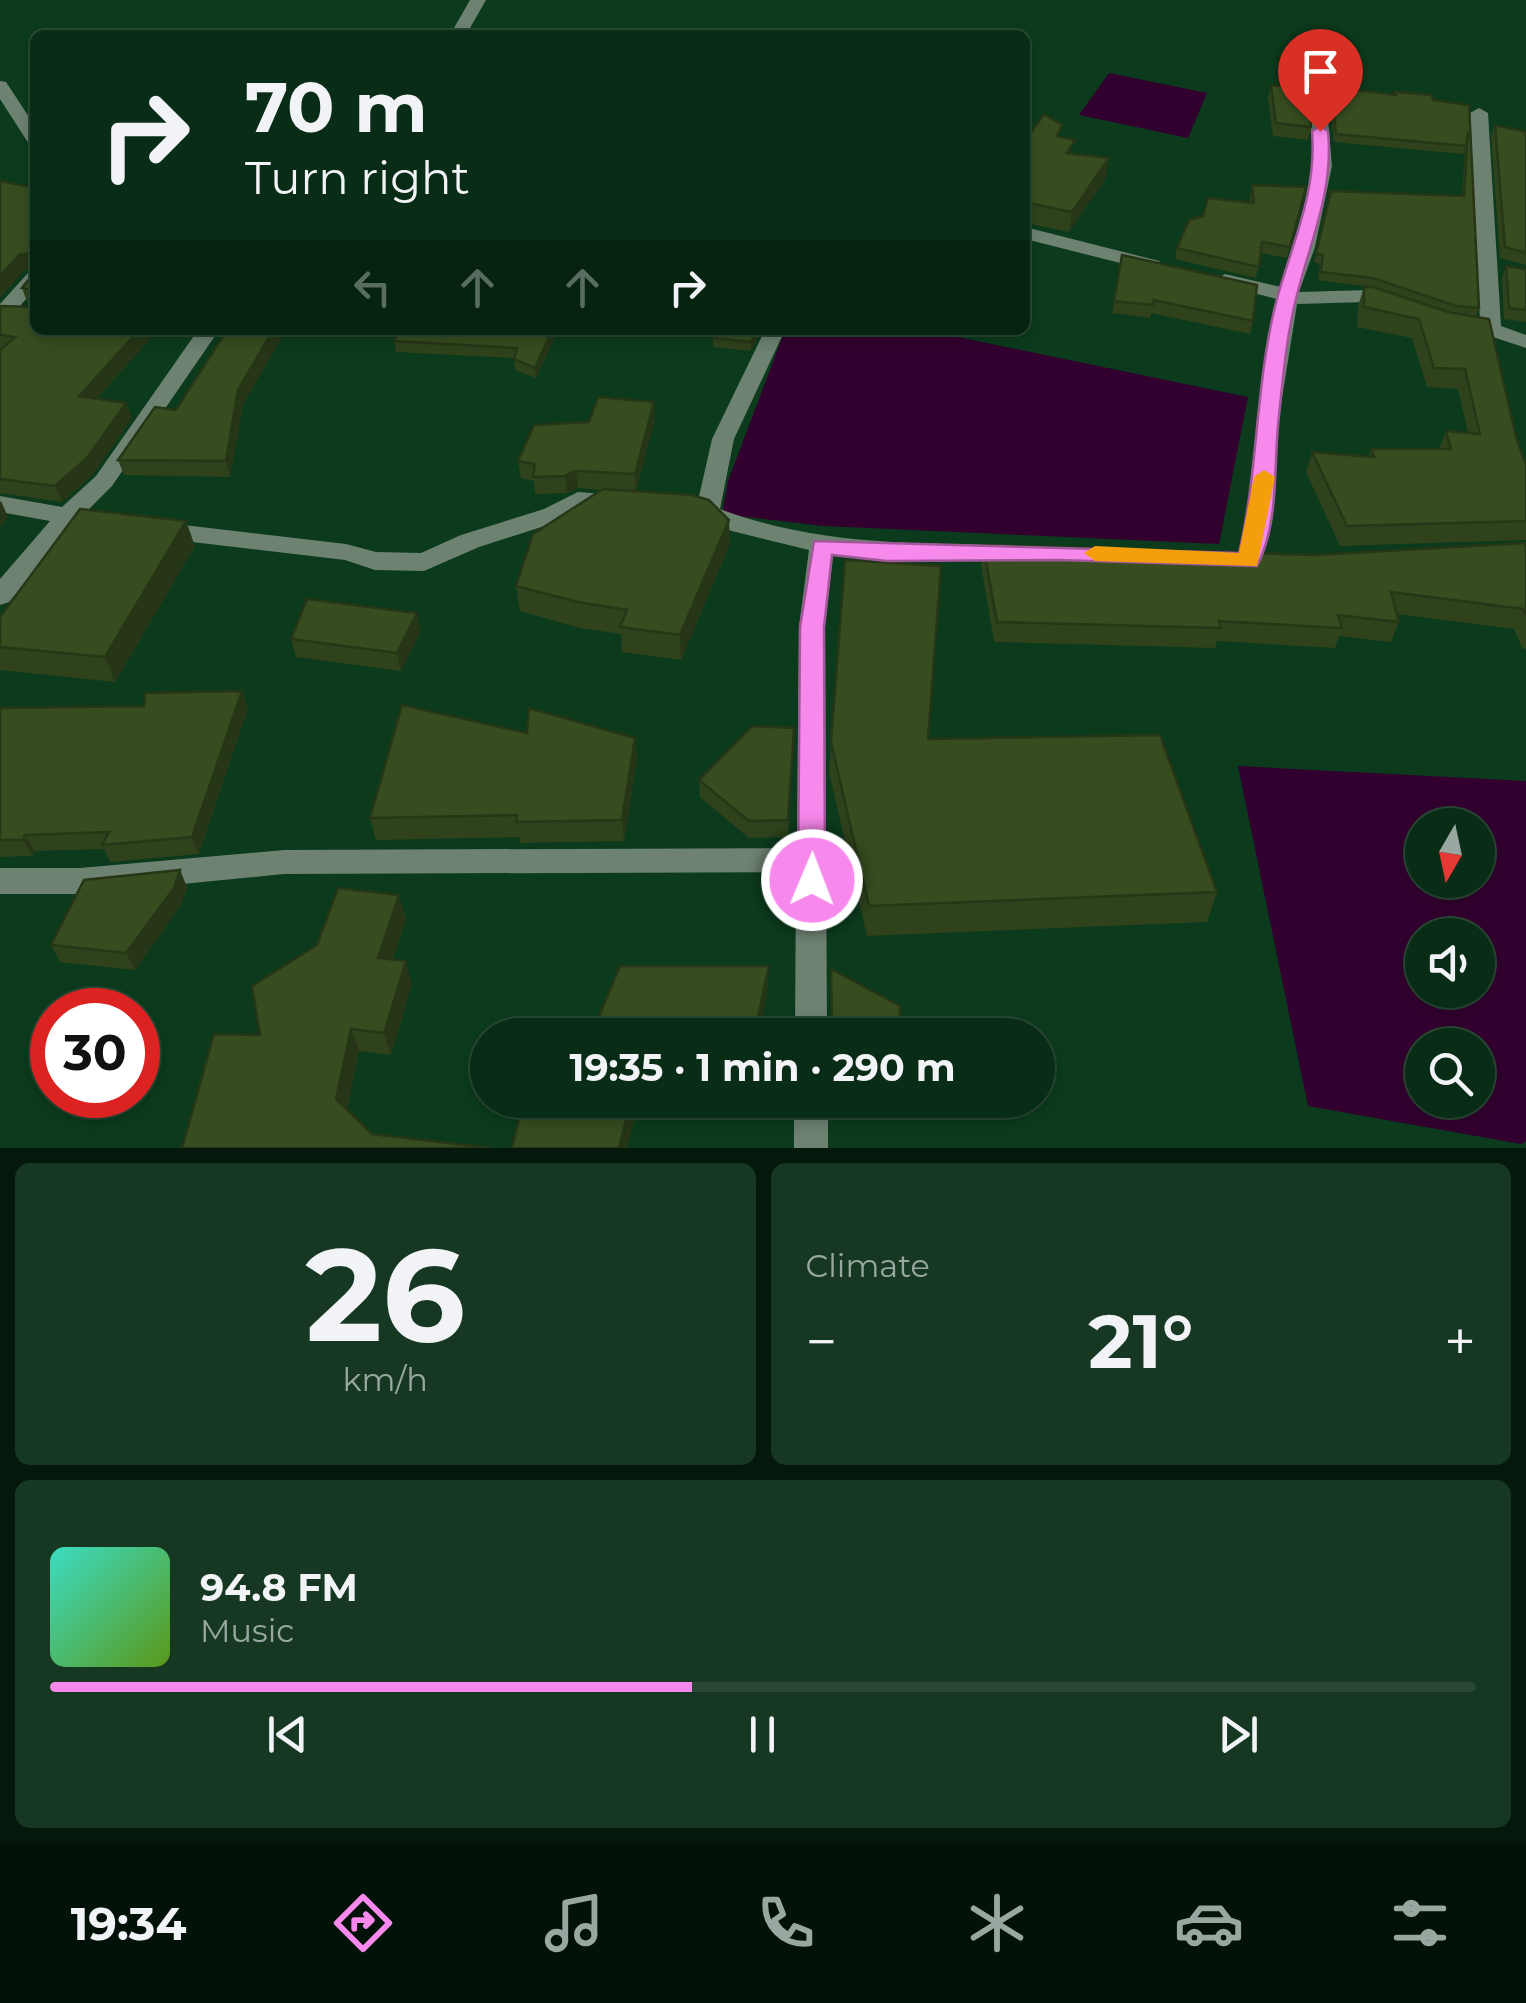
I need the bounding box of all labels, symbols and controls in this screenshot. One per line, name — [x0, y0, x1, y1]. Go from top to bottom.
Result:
pin — [1278, 29, 1363, 132]
icon: arrive — [1293, 44, 1348, 99]
text: 70 m — [245, 64, 428, 150]
icon: right — [80, 70, 210, 200]
text: Turn right — [245, 150, 470, 205]
icon: left — [345, 260, 400, 315]
icon: ahead — [450, 260, 505, 315]
icon: ahead — [555, 260, 610, 315]
icon: right — [660, 260, 715, 315]
north arrow — [1405, 808, 1495, 898]
map controls — [1405, 808, 1495, 1118]
position arrow — [760, 828, 864, 932]
button: sound — [1405, 918, 1495, 1008]
speed limit sign: 30 — [30, 988, 160, 1118]
button: search — [1405, 1028, 1495, 1118]
text: 19:35 · 1 min · 290 m — [569, 1044, 956, 1091]
text: 26 — [305, 1215, 465, 1374]
text: Climate — [806, 1246, 930, 1285]
text: 21° — [1088, 1295, 1193, 1387]
text: − — [806, 1308, 837, 1375]
text: + — [1444, 1308, 1476, 1375]
text: km/h — [343, 1360, 428, 1399]
text: 94.8 FM — [200, 1564, 358, 1611]
text: Music — [200, 1611, 294, 1650]
icon: previous — [260, 1707, 315, 1762]
icon: pause — [735, 1707, 790, 1762]
icon: next — [1211, 1707, 1266, 1762]
icon: directions — [328, 1888, 398, 1958]
icon: music — [539, 1888, 609, 1958]
icon: phone — [751, 1888, 821, 1958]
icon: climate — [962, 1888, 1032, 1958]
icon: car — [1174, 1888, 1244, 1958]
icon: filters — [1385, 1888, 1455, 1958]
text: 19:34 — [71, 1896, 186, 1951]

